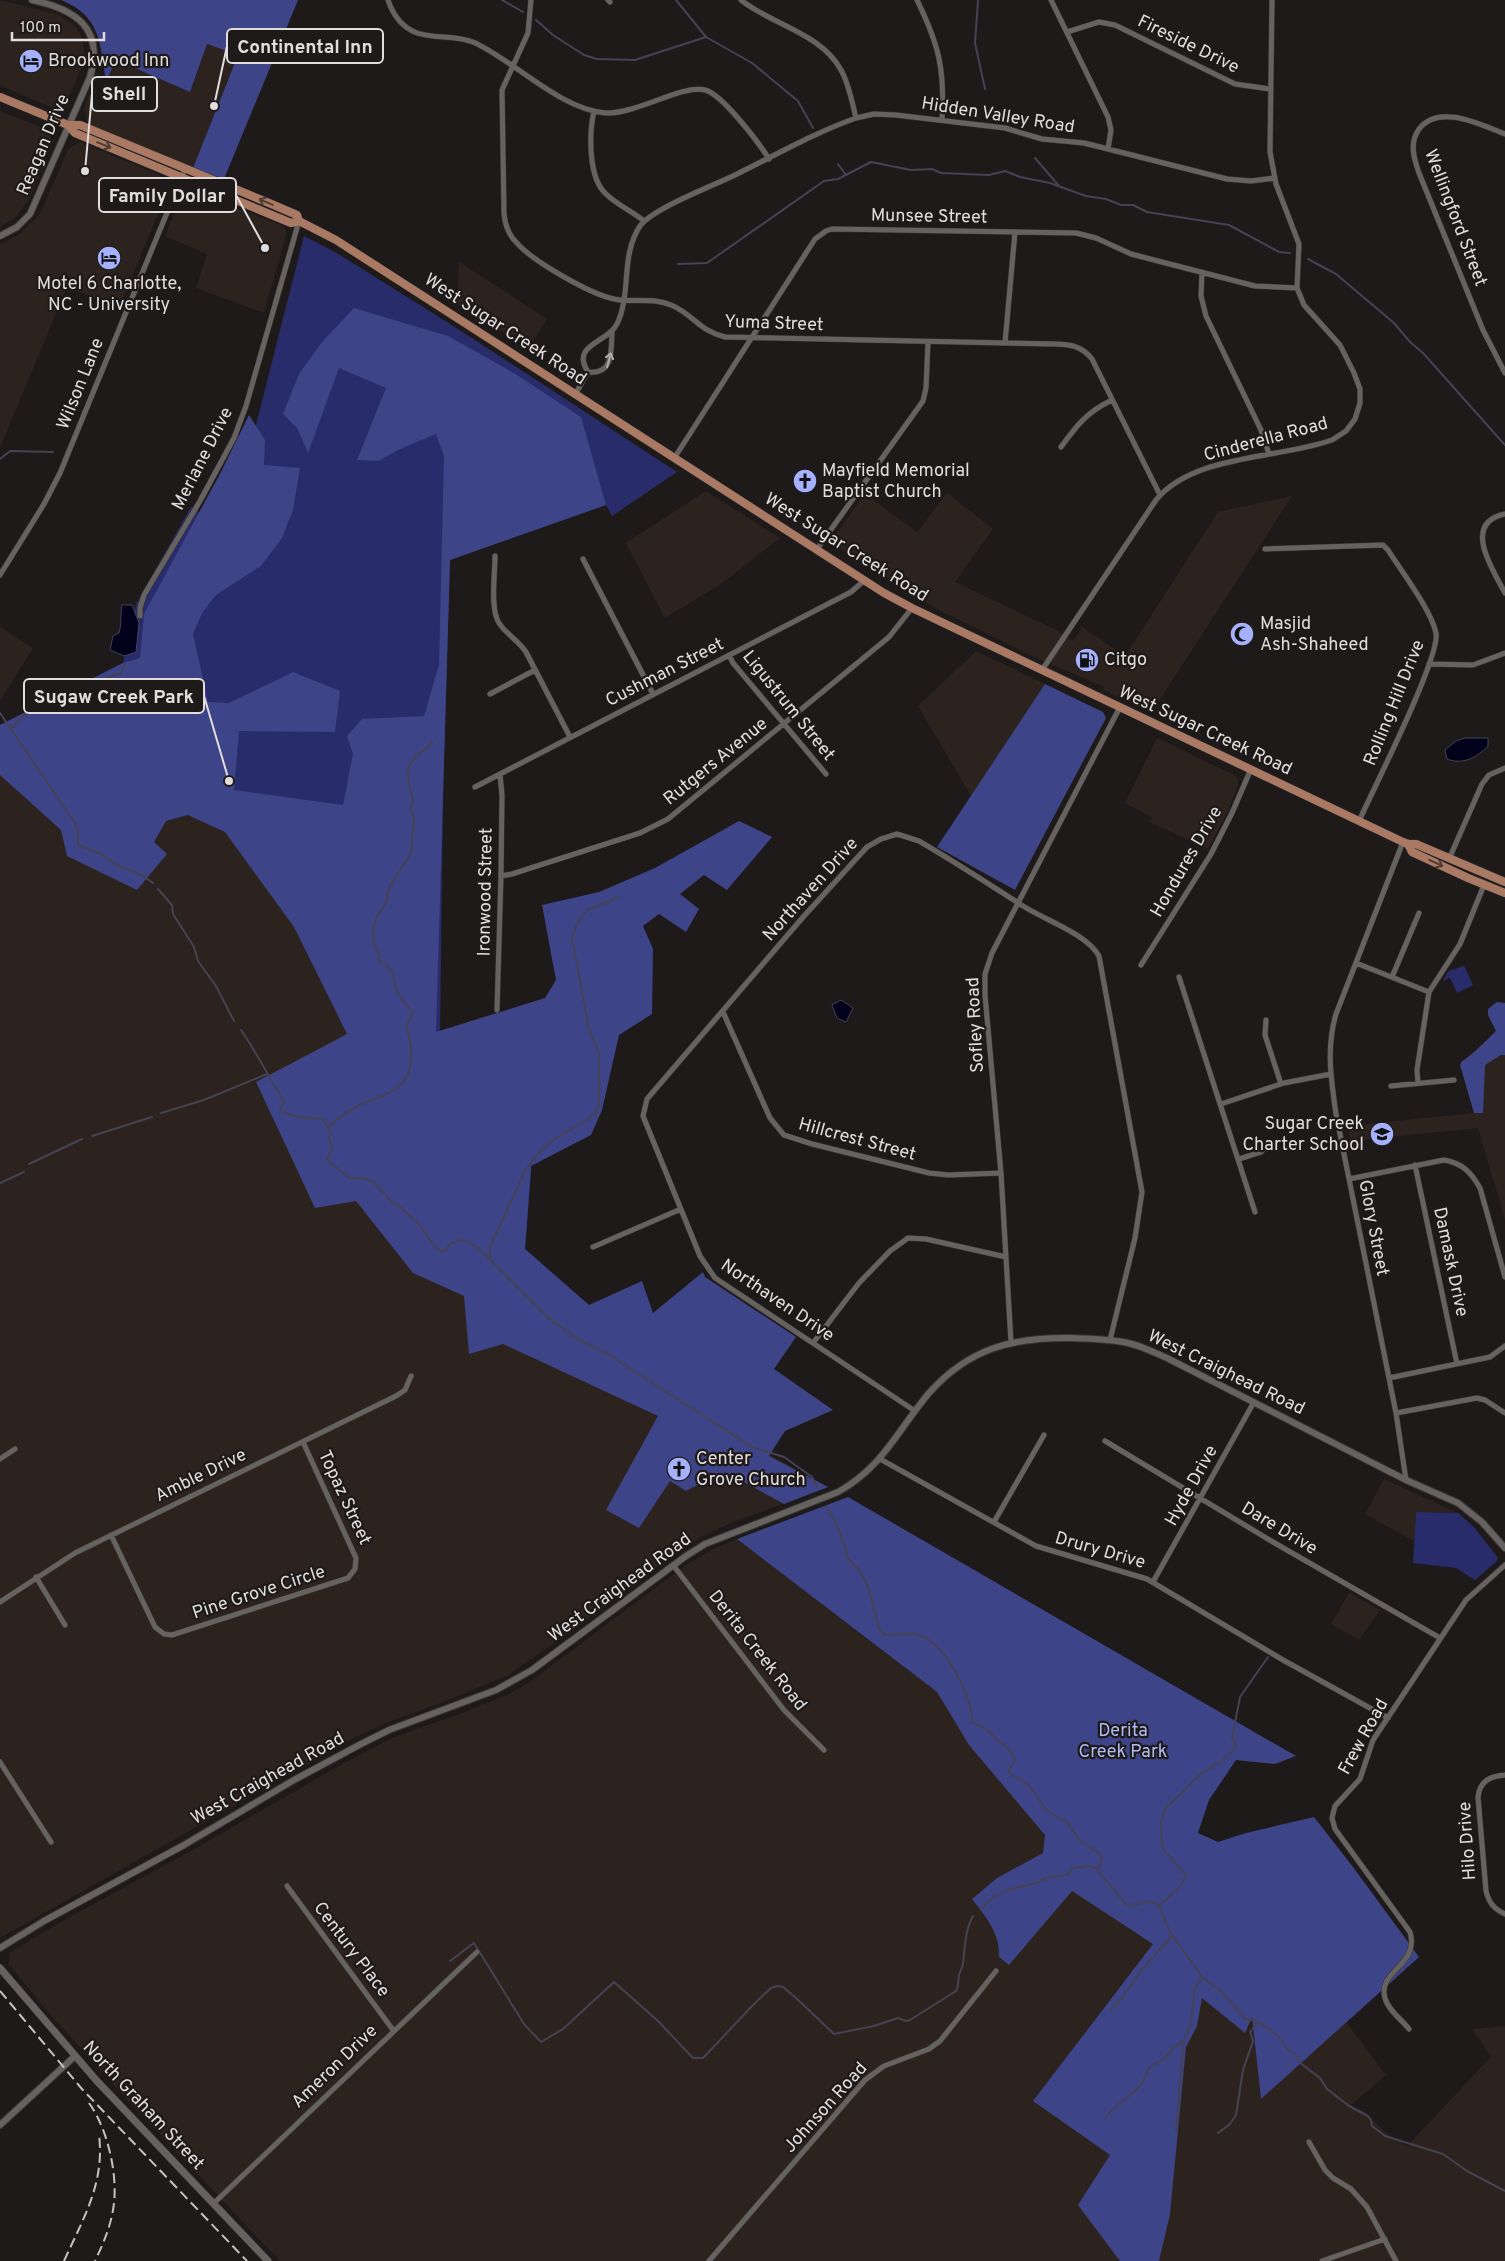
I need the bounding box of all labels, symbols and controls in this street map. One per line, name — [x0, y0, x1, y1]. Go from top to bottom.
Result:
scale bar — [12, 10, 105, 42]
street label: Fireside Drive — [1133, 10, 1243, 80]
text: 100 m — [20, 19, 61, 38]
callout: Continental Inn — [227, 29, 383, 63]
text: Continental Inn — [237, 36, 373, 60]
hotel icon: Brookwood Inn — [18, 48, 44, 74]
place label: Brookwood Inn — [48, 50, 169, 73]
callout: Shell — [92, 77, 157, 111]
text: Shell — [102, 83, 146, 107]
street label: Reagan Drive — [12, 91, 76, 199]
street label: Hidden Valley Road — [920, 93, 1076, 139]
one-way arrow — [96, 141, 111, 151]
street label: Wellingford Street — [1418, 146, 1492, 290]
callout: Family Dollar — [99, 178, 236, 212]
text: Family Dollar — [109, 185, 225, 209]
one-way arrow — [259, 196, 274, 206]
street label: Munsee Street — [871, 204, 987, 230]
hotel icon: Motel 6 Charlotte, NC - University — [96, 245, 122, 271]
street label: West Sugar Creek Road — [420, 269, 590, 391]
place label: Motel 6 Charlotte, NC - University — [37, 273, 181, 317]
street label: Yuma Street — [724, 311, 824, 337]
street label: Wilson Lane — [52, 335, 110, 433]
one-way arrow — [605, 352, 614, 368]
street label: Merlane Drive — [167, 404, 239, 514]
street label: Cinderella Road — [1201, 412, 1331, 468]
place label: Mayfield Memorial Baptist Church — [822, 460, 970, 504]
church icon: Mayfield Memorial Baptist Church — [792, 468, 818, 494]
street label: West Sugar Creek Road — [760, 488, 932, 608]
place label: Masjid Ash-Shaheed — [1260, 613, 1369, 657]
mosque icon: Masjid Ash-Shaheed — [1229, 621, 1255, 647]
street label: Cushman Street — [602, 633, 728, 713]
street label: Rolling Hill Drive — [1359, 637, 1431, 769]
street label: Ligustrum Street — [736, 646, 840, 766]
fuel station icon: Citgo — [1074, 647, 1100, 673]
place label: Citgo — [1104, 649, 1147, 672]
callout: Sugaw Creek Park — [24, 679, 204, 713]
street label: West Sugar Creek Road — [1115, 681, 1295, 781]
text: Sugaw Creek Park — [34, 686, 195, 710]
street label: Rutgers Avenue — [659, 713, 773, 811]
street label: Hondures Drive — [1146, 802, 1228, 922]
street label: Ironwood Street — [473, 827, 499, 957]
street label: Northaven Drive — [758, 833, 864, 947]
one-way arrow — [1428, 859, 1443, 869]
street label: Sofley Road — [962, 977, 990, 1073]
street label: Hillcrest Street — [796, 1113, 918, 1167]
place label: Sugar Creek Charter School — [1242, 1113, 1364, 1157]
school or university icon: Sugar Creek Charter School — [1369, 1121, 1395, 1147]
street label: Glory Street — [1352, 1178, 1394, 1278]
street label: Damask Drive — [1427, 1205, 1473, 1319]
street label: Northaven Drive — [716, 1255, 838, 1347]
street label: West Craighead Road — [1144, 1325, 1308, 1421]
street label: Hyde Drive — [1160, 1442, 1224, 1530]
street label: Amble Drive — [152, 1444, 250, 1508]
street label: Topaz Street — [312, 1447, 376, 1549]
place label: Center Grove Church — [696, 1448, 806, 1492]
church icon: Center Grove Church — [666, 1456, 692, 1482]
street label: Dare Drive — [1237, 1497, 1321, 1561]
street label: Drury Drive — [1052, 1527, 1148, 1575]
street label: West Craighead Road — [544, 1528, 696, 1648]
street label: Pine Grove Circle — [190, 1561, 328, 1625]
street label: Derita Creek Road — [703, 1586, 811, 1716]
street label: Frew Road — [1334, 1695, 1394, 1779]
park label: Derita Creek Park — [1079, 1720, 1167, 1764]
street label: West Craighead Road — [187, 1727, 349, 1831]
street label: Hilo Drive — [1454, 1801, 1482, 1881]
street label: Century Place — [308, 1898, 394, 2002]
street label: Ameron Drive — [287, 2020, 383, 2114]
street label: North Graham Street — [77, 2037, 209, 2175]
street label: Johnson Road — [779, 2058, 873, 2158]

